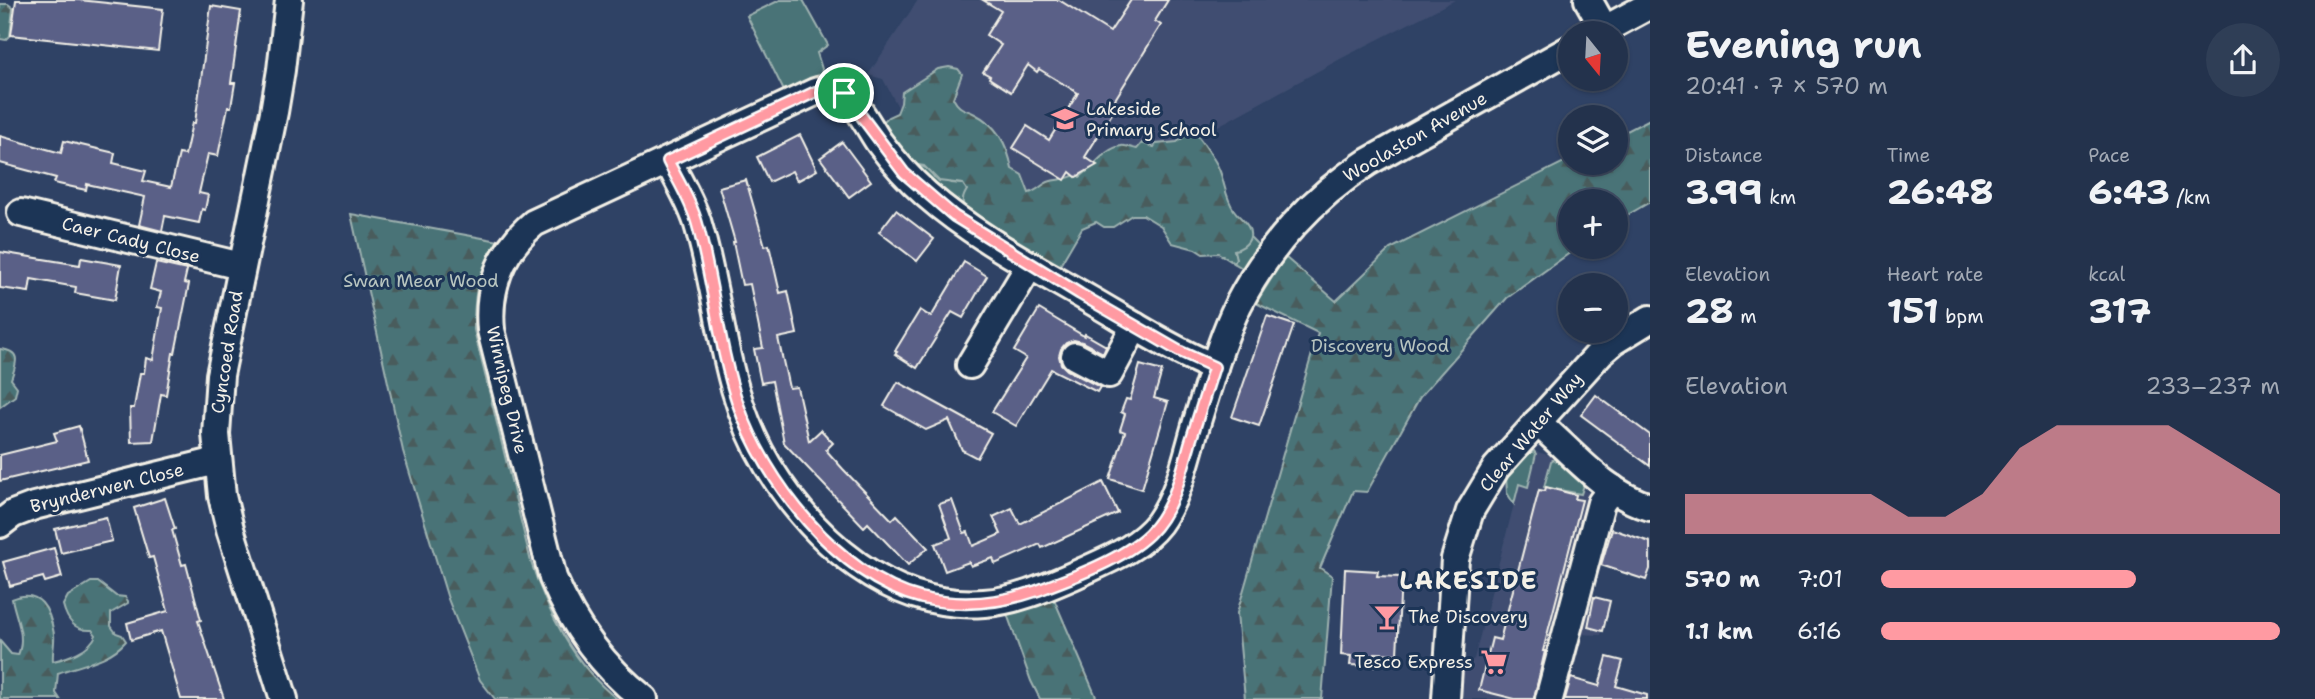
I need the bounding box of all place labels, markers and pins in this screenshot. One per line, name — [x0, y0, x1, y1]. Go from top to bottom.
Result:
pin — [814, 63, 874, 123]
place label: Lakeside Primary School — [1086, 97, 1217, 142]
school or university icon: Lakeside Primary School — [1050, 104, 1080, 134]
bar icon: The Discovery — [1372, 602, 1402, 632]
place label: The Discovery — [1408, 605, 1528, 629]
supermarket icon: Tesco Express — [1479, 647, 1509, 677]
place label: Tesco Express — [1354, 650, 1473, 674]

